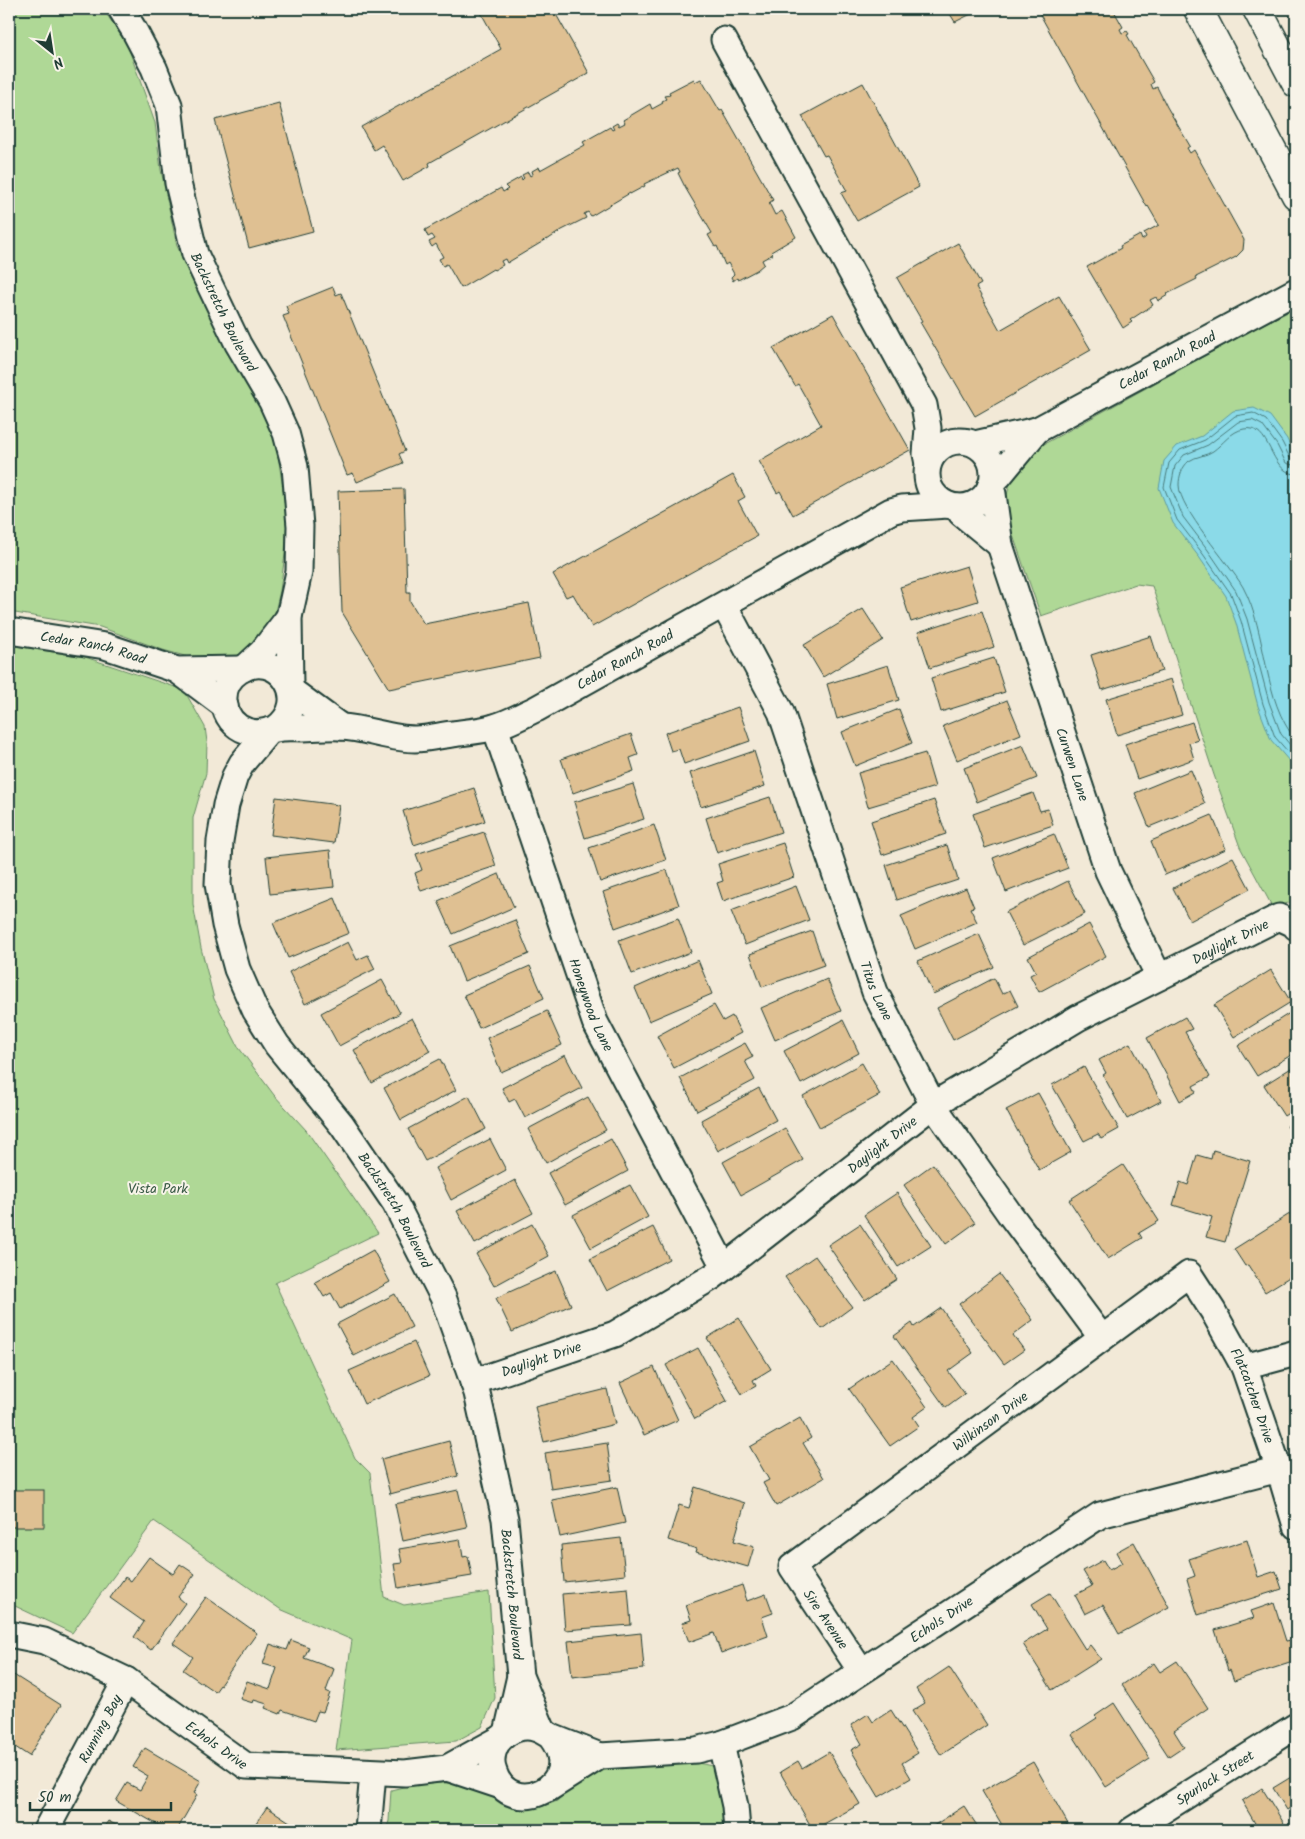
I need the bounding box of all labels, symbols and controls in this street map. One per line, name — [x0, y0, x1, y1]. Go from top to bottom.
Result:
north arrow — [28, 28, 78, 78]
text: N — [49, 51, 67, 74]
street label: Backstretch Boulevard — [184, 249, 263, 378]
street label: Cedar Ranch Road — [1114, 325, 1221, 396]
street label: Cedar Ranch Road — [573, 624, 679, 696]
street label: Cedar Ranch Road — [39, 626, 150, 671]
street label: Curwen Lane — [1049, 725, 1094, 805]
street label: Daylight Drive — [1189, 913, 1274, 971]
street label: Honeywood Lane — [562, 955, 619, 1056]
street label: Titus Lane — [853, 959, 898, 1025]
street label: Daylight Drive — [843, 1111, 923, 1180]
street label: Backstretch Boulevard — [352, 1148, 437, 1273]
park label: Vista Park — [128, 1178, 188, 1200]
street label: Daylight Drive — [498, 1336, 585, 1384]
street label: Flatcatcher Drive — [1224, 1344, 1280, 1447]
street label: Wilkinson Drive — [948, 1386, 1034, 1457]
street label: Backstretch Boulevard — [494, 1528, 528, 1662]
street label: Sire Avenue — [797, 1585, 854, 1655]
street label: Echols Drive — [905, 1590, 979, 1649]
street label: Running Bay — [74, 1690, 129, 1767]
street label: Echols Drive — [180, 1716, 253, 1776]
street label: Spurlock Street — [1172, 1745, 1259, 1812]
scale bar — [30, 1779, 171, 1811]
text: 50 m — [38, 1786, 72, 1810]

